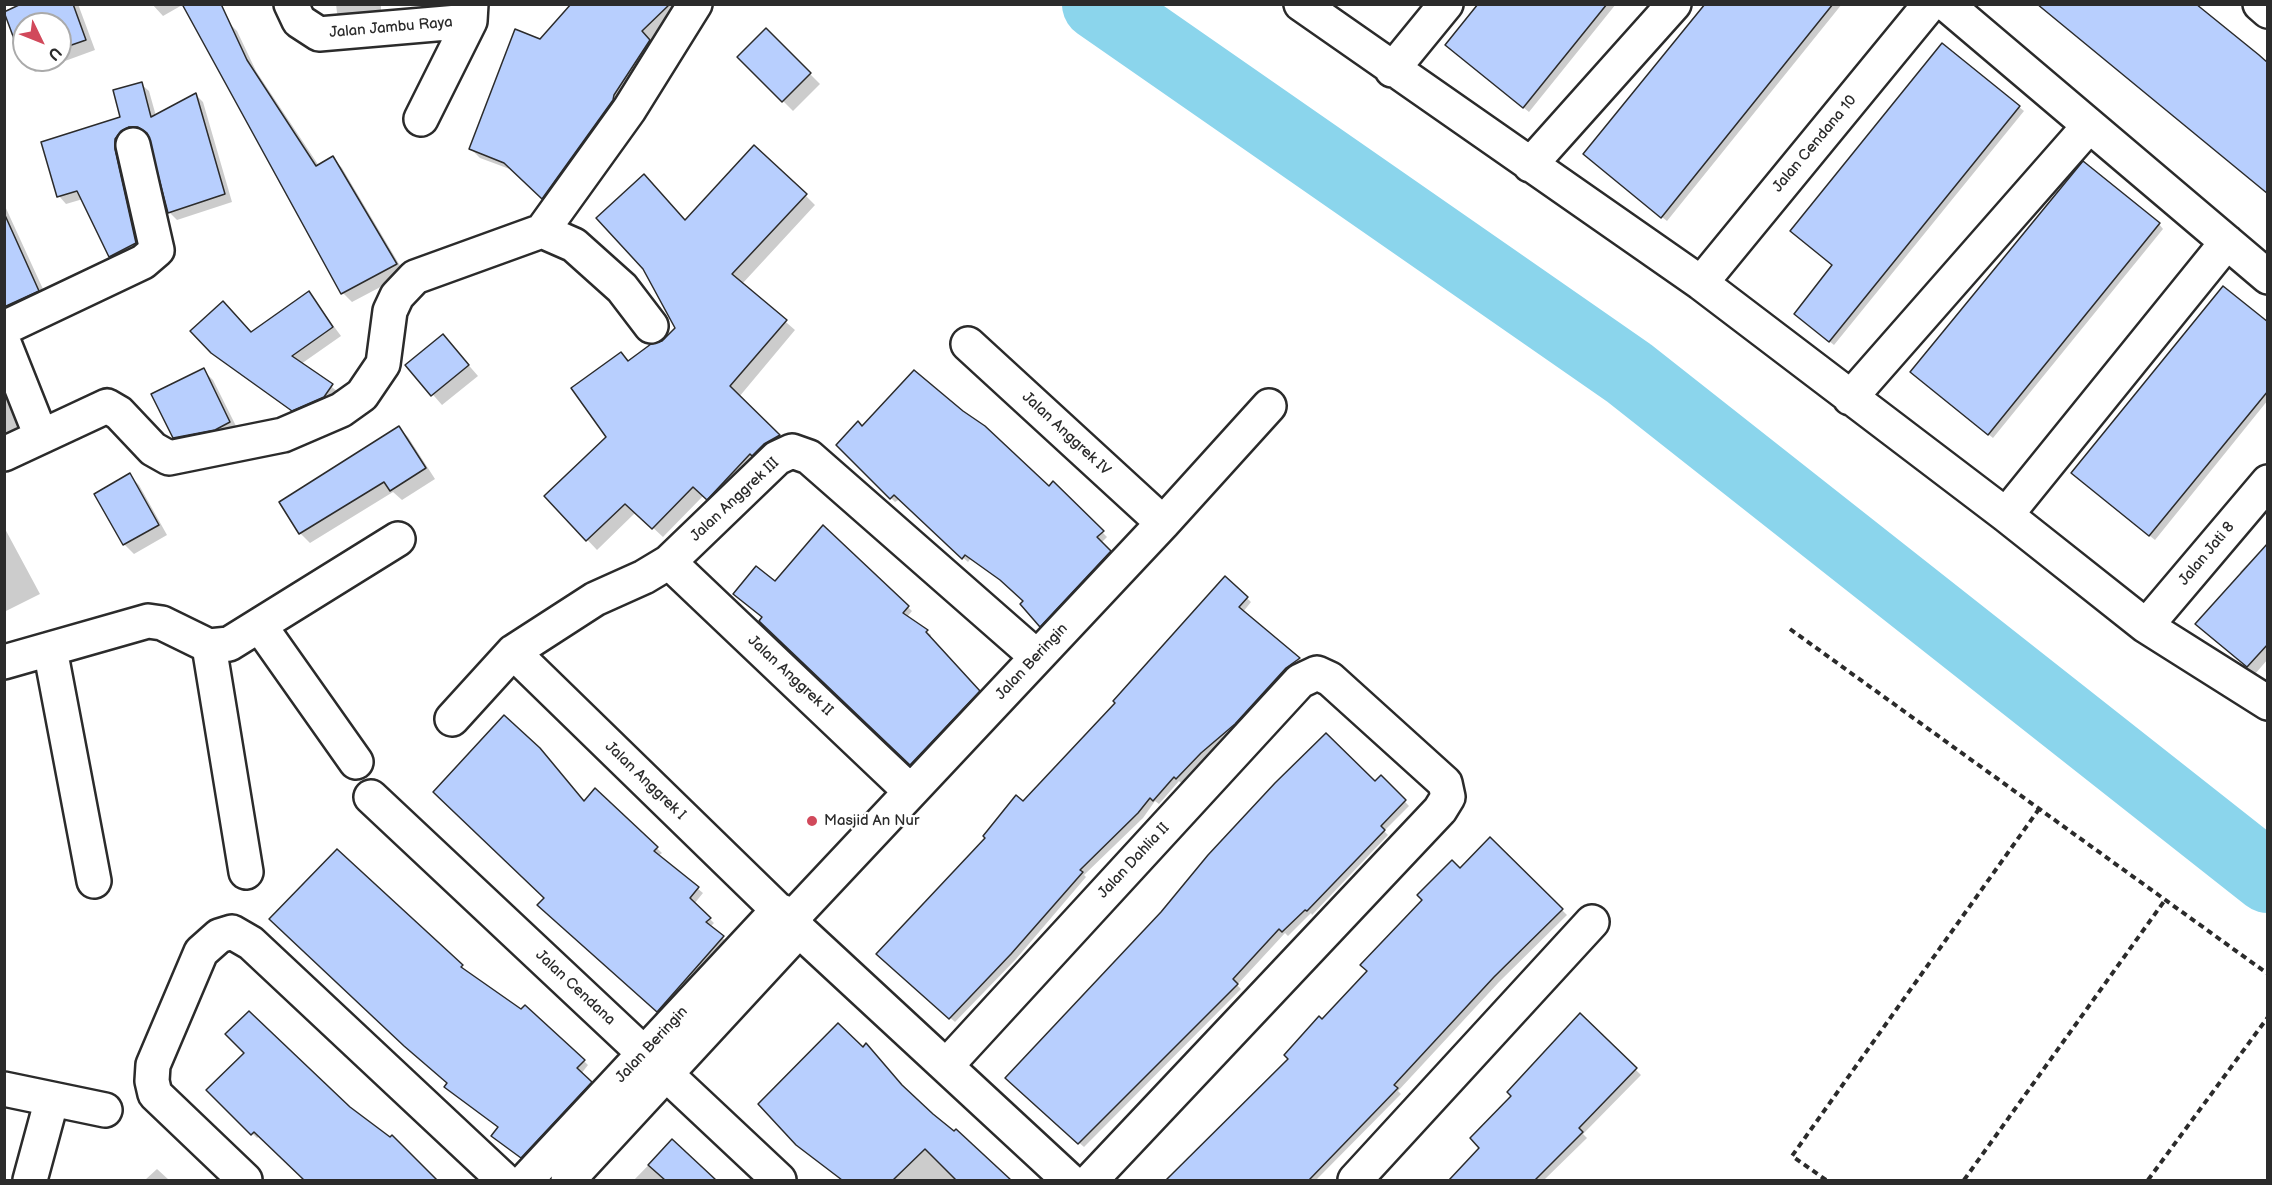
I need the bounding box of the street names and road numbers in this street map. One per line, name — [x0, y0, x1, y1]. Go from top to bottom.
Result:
street label: Jalan Jambu Raya — [329, 14, 453, 42]
street label: Jalan Cendana 10 — [1769, 92, 1861, 196]
street label: Jalan Anggrek IV — [1018, 388, 1114, 480]
street label: Jalan Anggrek III — [687, 454, 783, 546]
street label: Jalan Jati 8 — [2175, 519, 2239, 589]
street label: Jalan Beringin — [992, 620, 1072, 704]
street label: Jalan Anggrek II — [744, 632, 836, 720]
street label: Jalan Anggrek I — [601, 738, 689, 824]
street label: Jalan Dahlia II — [1095, 820, 1173, 902]
street label: Jalan Cendana — [531, 947, 619, 1029]
street label: Jalan Beringin — [612, 1003, 692, 1087]

